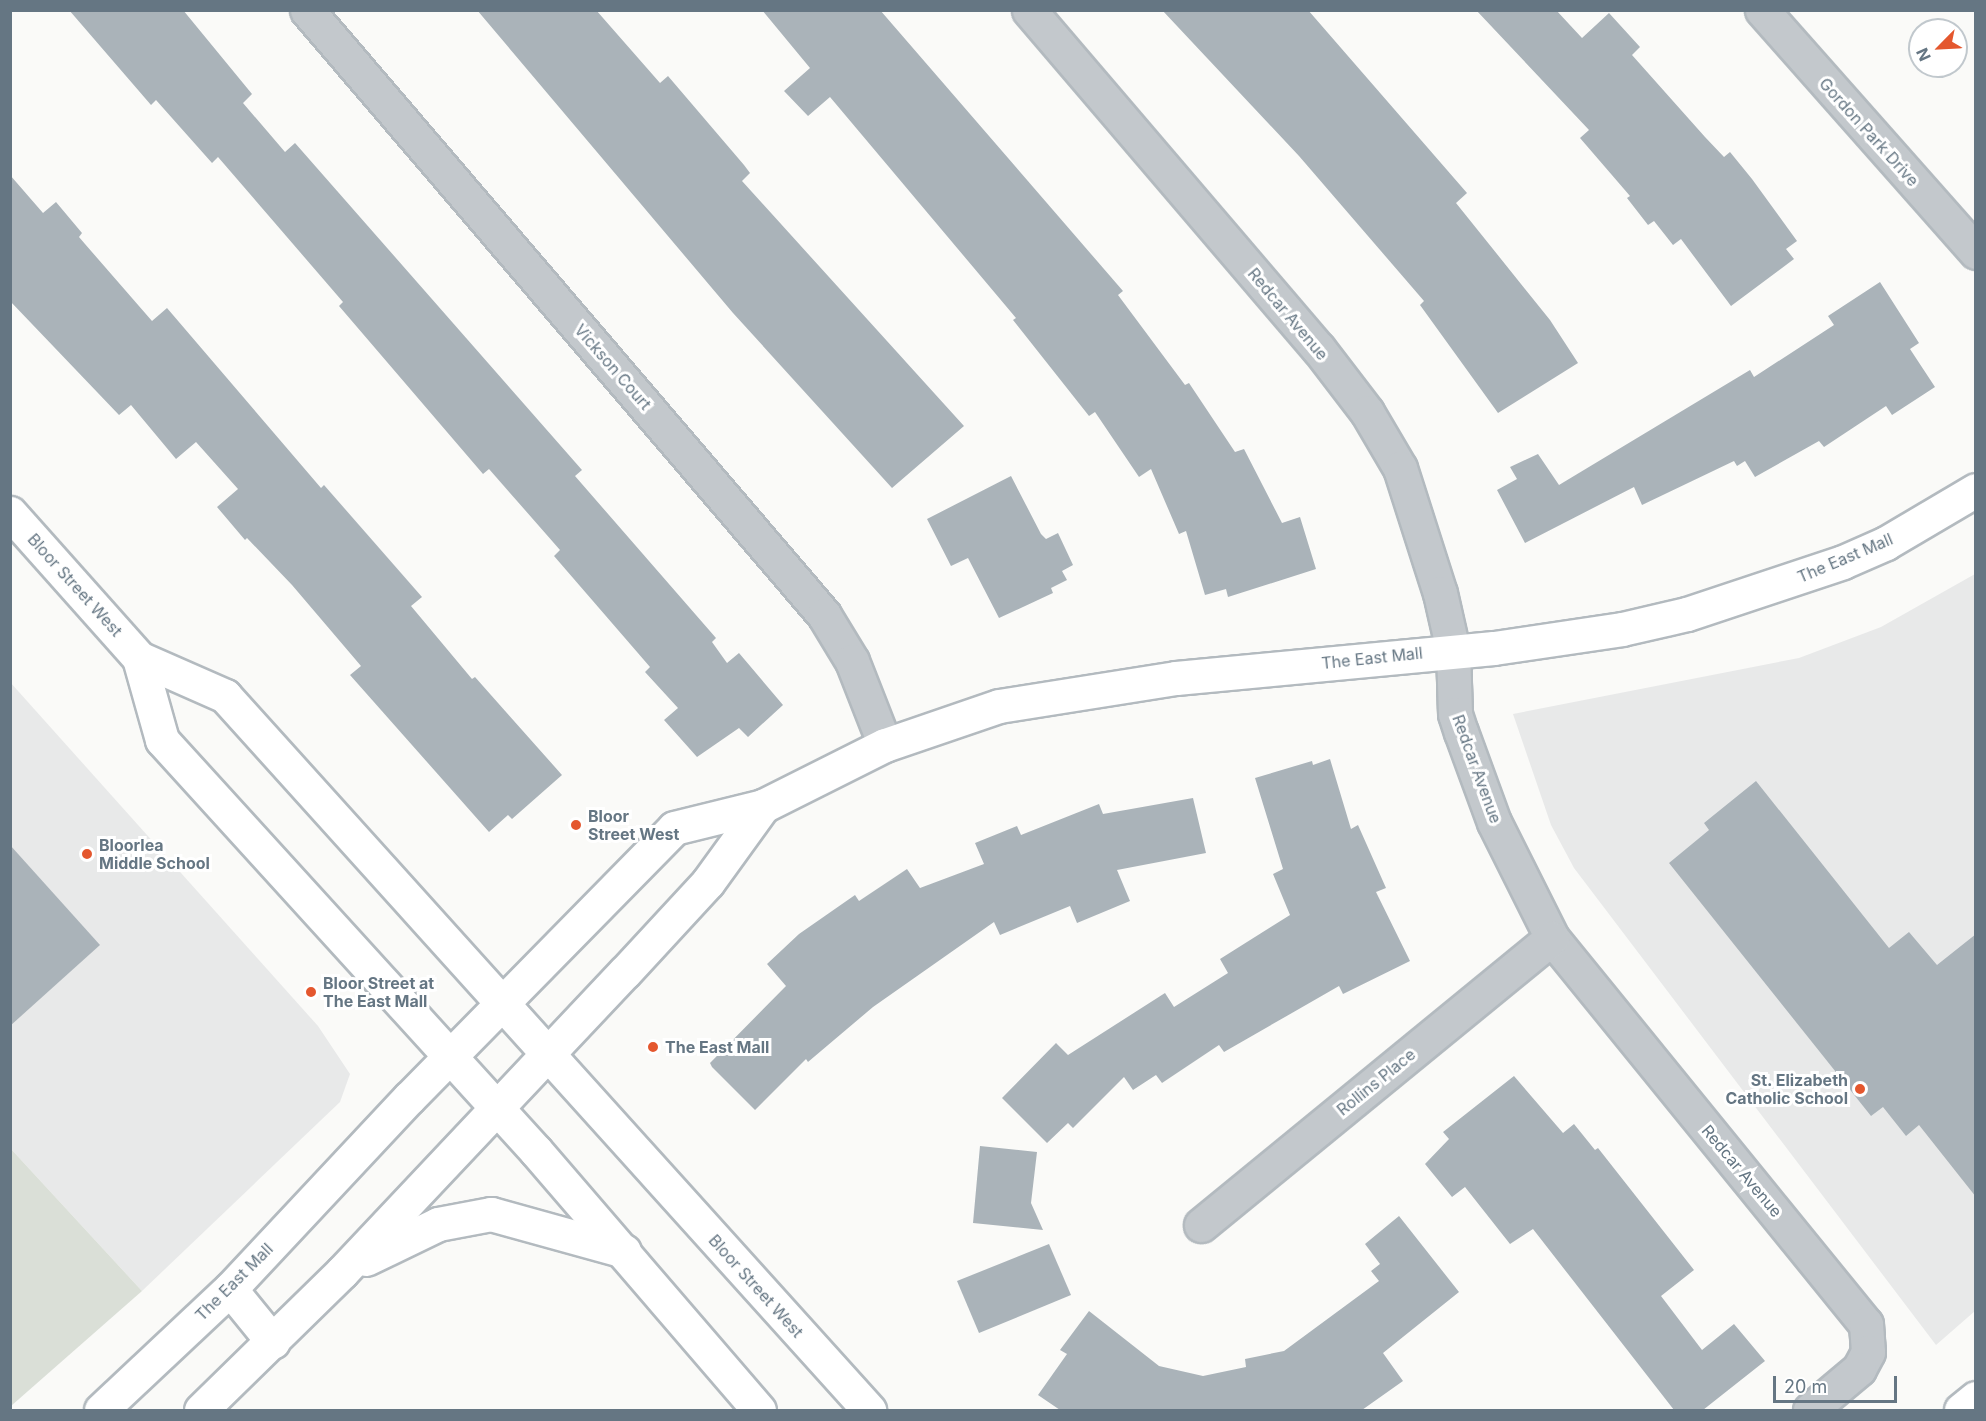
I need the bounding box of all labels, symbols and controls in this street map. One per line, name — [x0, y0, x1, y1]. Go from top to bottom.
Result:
north arrow — [1908, 18, 1968, 78]
text: N — [1912, 45, 1935, 64]
street label: Gordon Park Drive — [1815, 74, 1923, 190]
street label: Redcar Avenue — [1244, 264, 1332, 364]
street label: Vickson Court — [571, 320, 655, 414]
street label: The East Mall — [1794, 529, 1896, 587]
street label: Bloor Street West — [24, 530, 126, 640]
street label: The East Mall — [1320, 643, 1424, 673]
street label: Redcar Avenue — [1448, 712, 1506, 826]
place label: Bloor Street West — [588, 806, 679, 844]
marker: Bloor Street West — [569, 818, 583, 832]
place label: Bloorlea Middle School — [99, 835, 210, 873]
marker: Bloorlea Middle School — [80, 847, 94, 861]
place label: Bloor Street at The East Mall — [323, 973, 434, 1011]
marker: Bloor Street at The East Mall — [304, 985, 318, 999]
place label: The East Mall — [665, 1037, 769, 1057]
marker: The East Mall — [646, 1040, 660, 1054]
street label: Rollins Place — [1333, 1045, 1419, 1119]
place label: St. Elizabeth Catholic School — [1726, 1070, 1848, 1108]
marker: St. Elizabeth Catholic School — [1853, 1082, 1867, 1096]
street label: Redcar Avenue — [1698, 1121, 1786, 1221]
street label: Bloor Street West — [705, 1231, 807, 1341]
street label: The East Mall — [191, 1239, 277, 1325]
scale bar — [1776, 1364, 1900, 1402]
text: 20 m — [1784, 1376, 1827, 1397]

